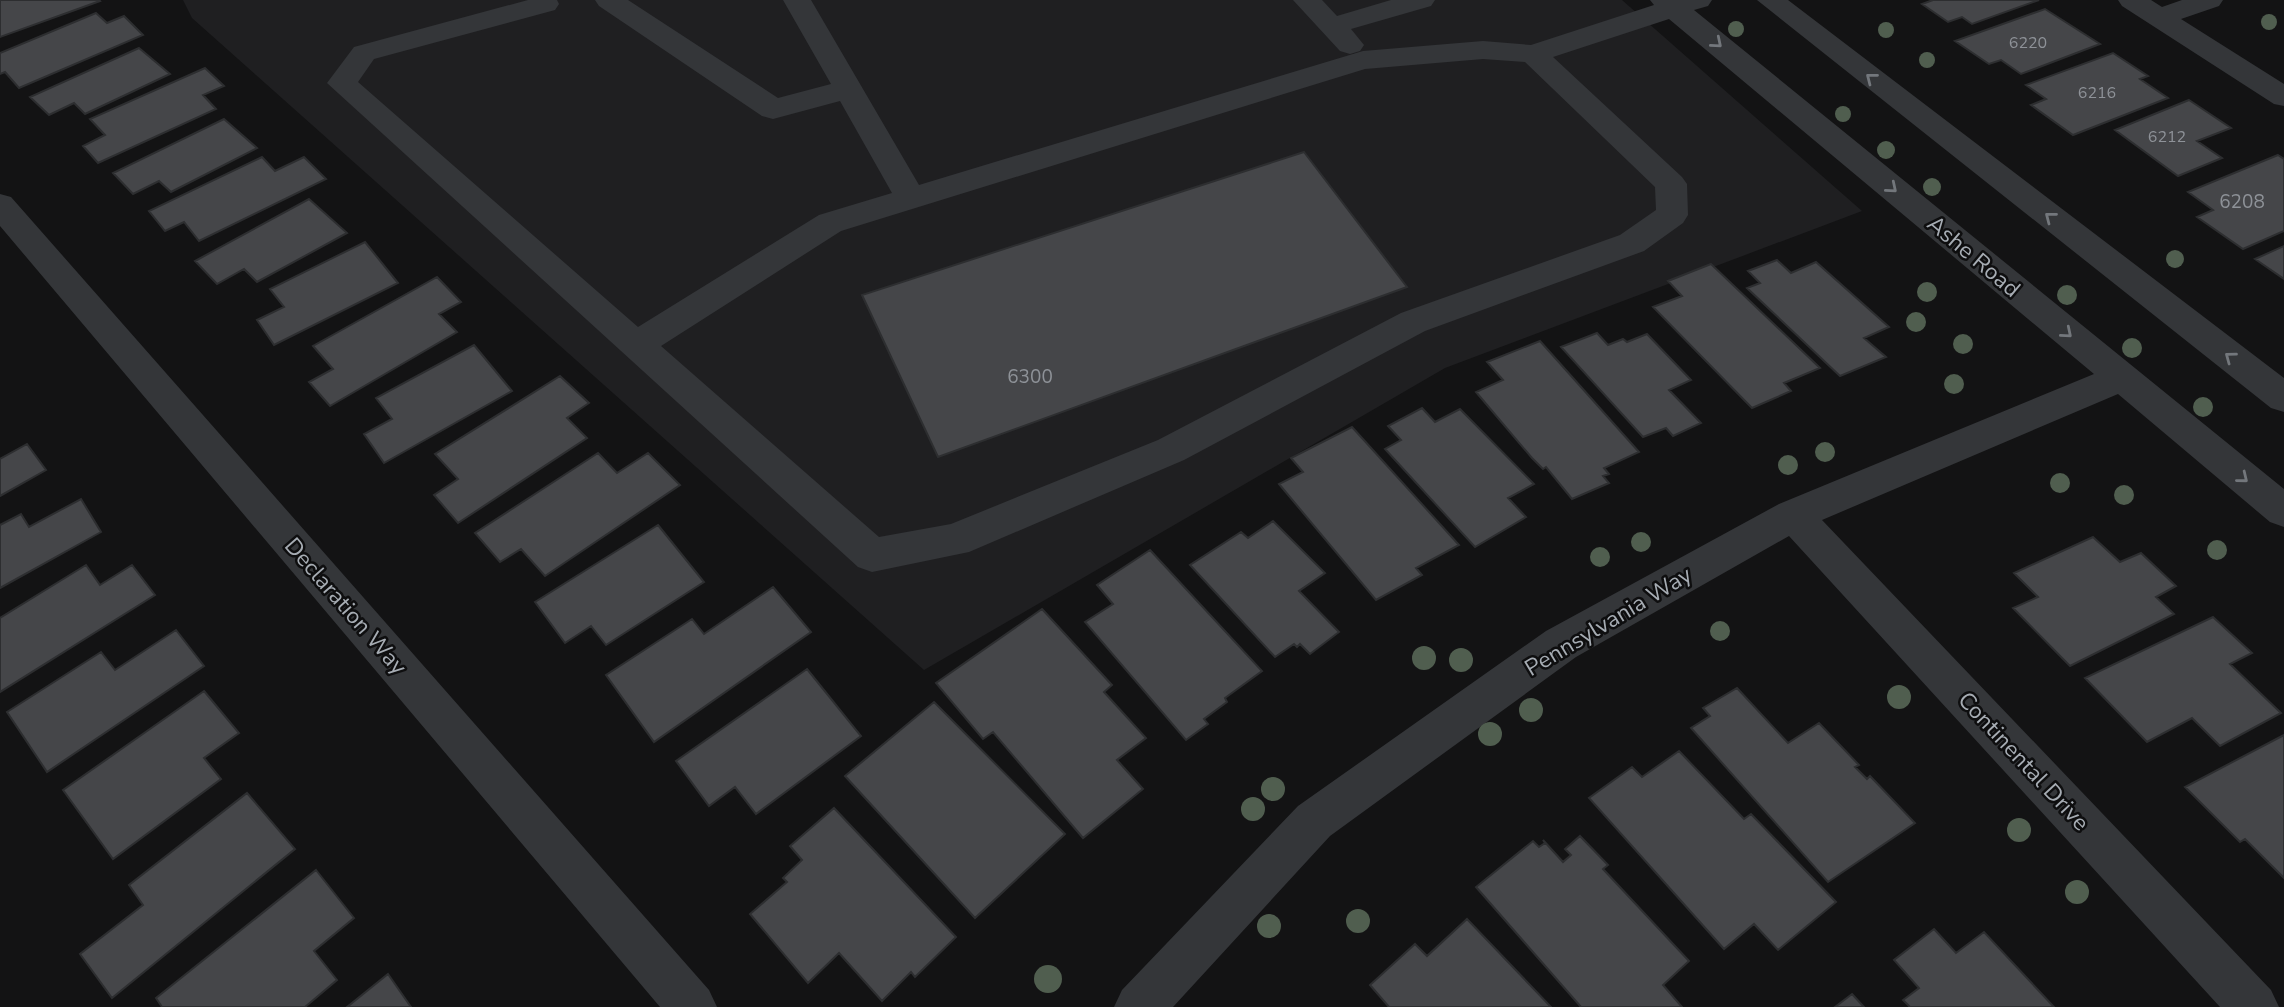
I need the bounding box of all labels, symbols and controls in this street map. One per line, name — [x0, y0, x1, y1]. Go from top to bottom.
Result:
house number: 6220 — [2009, 32, 2047, 54]
one-way arrow — [1709, 35, 1721, 48]
one-way arrow — [1866, 73, 1878, 86]
house number: 6216 — [2078, 82, 2116, 104]
house number: 6212 — [2148, 126, 2186, 148]
one-way arrow — [1884, 180, 1897, 193]
house number: 6208 — [2219, 189, 2265, 215]
street label: Ashe Road — [1921, 208, 2027, 304]
one-way arrow — [2045, 213, 2058, 226]
one-way arrow — [2060, 325, 2072, 338]
one-way arrow — [2225, 353, 2237, 365]
house number: 6300 — [1007, 364, 1053, 390]
one-way arrow — [2235, 470, 2248, 482]
street label: Declaration Way — [277, 531, 414, 682]
street label: Pennsylvania Way — [1519, 559, 1698, 684]
street label: Continental Drive — [1951, 685, 2096, 838]

